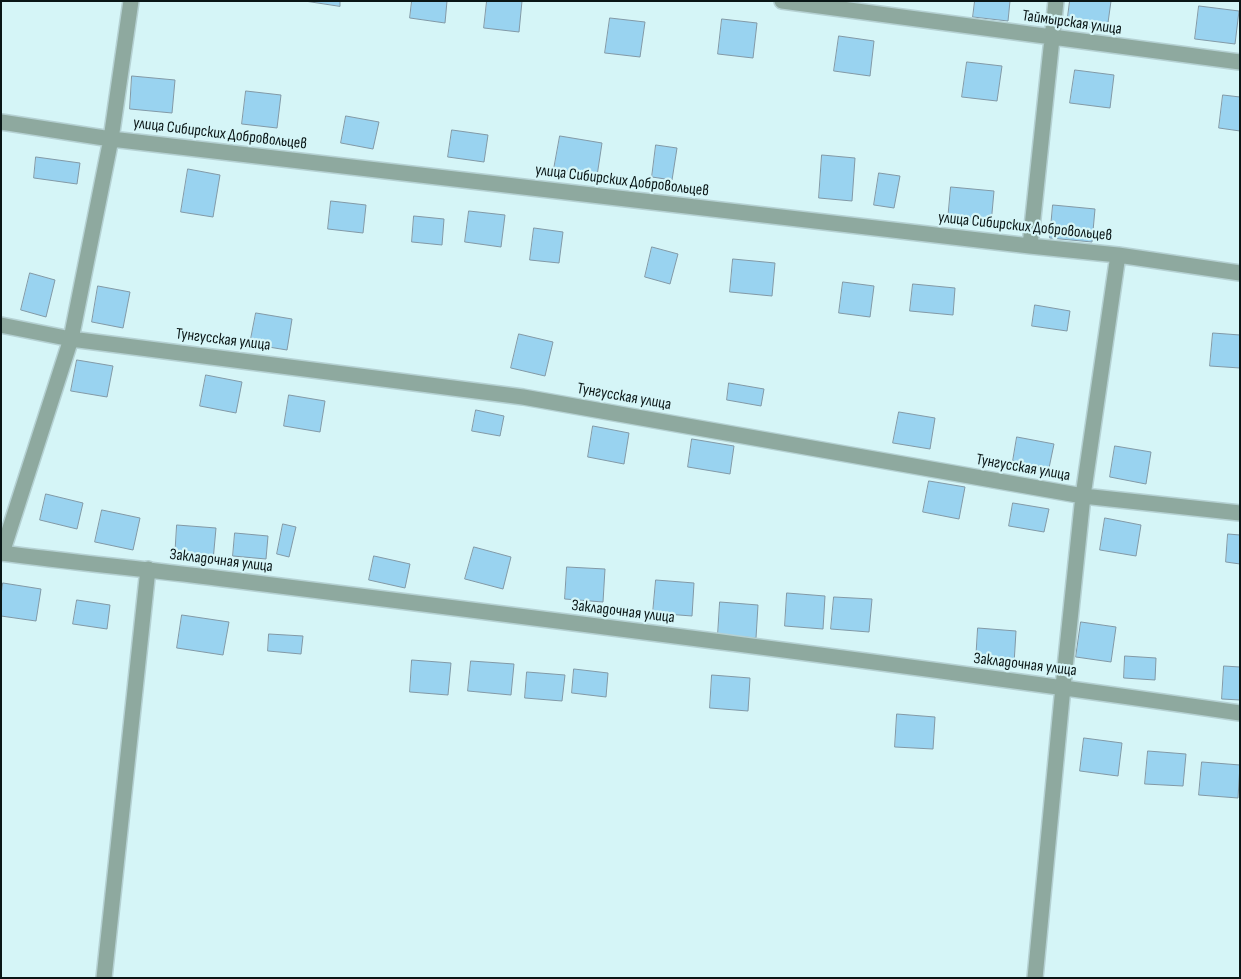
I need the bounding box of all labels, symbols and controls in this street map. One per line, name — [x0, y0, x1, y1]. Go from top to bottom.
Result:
street label: Таймырская улица — [1021, 7, 1123, 39]
street label: улица Сибирских Добровольцев — [132, 114, 308, 154]
street label: улица Сибирских Добровольцев — [534, 161, 710, 201]
street label: улица Сибирских Добровольцев — [937, 208, 1113, 246]
street label: Тунгусская улица — [175, 325, 271, 355]
street label: Тунгусская улица — [575, 379, 673, 415]
street label: Тунгусская улица — [974, 450, 1072, 486]
street label: Закладочная улица — [168, 545, 274, 577]
street label: Закладочная улица — [570, 596, 676, 628]
street label: Закладочная улица — [972, 649, 1078, 681]

